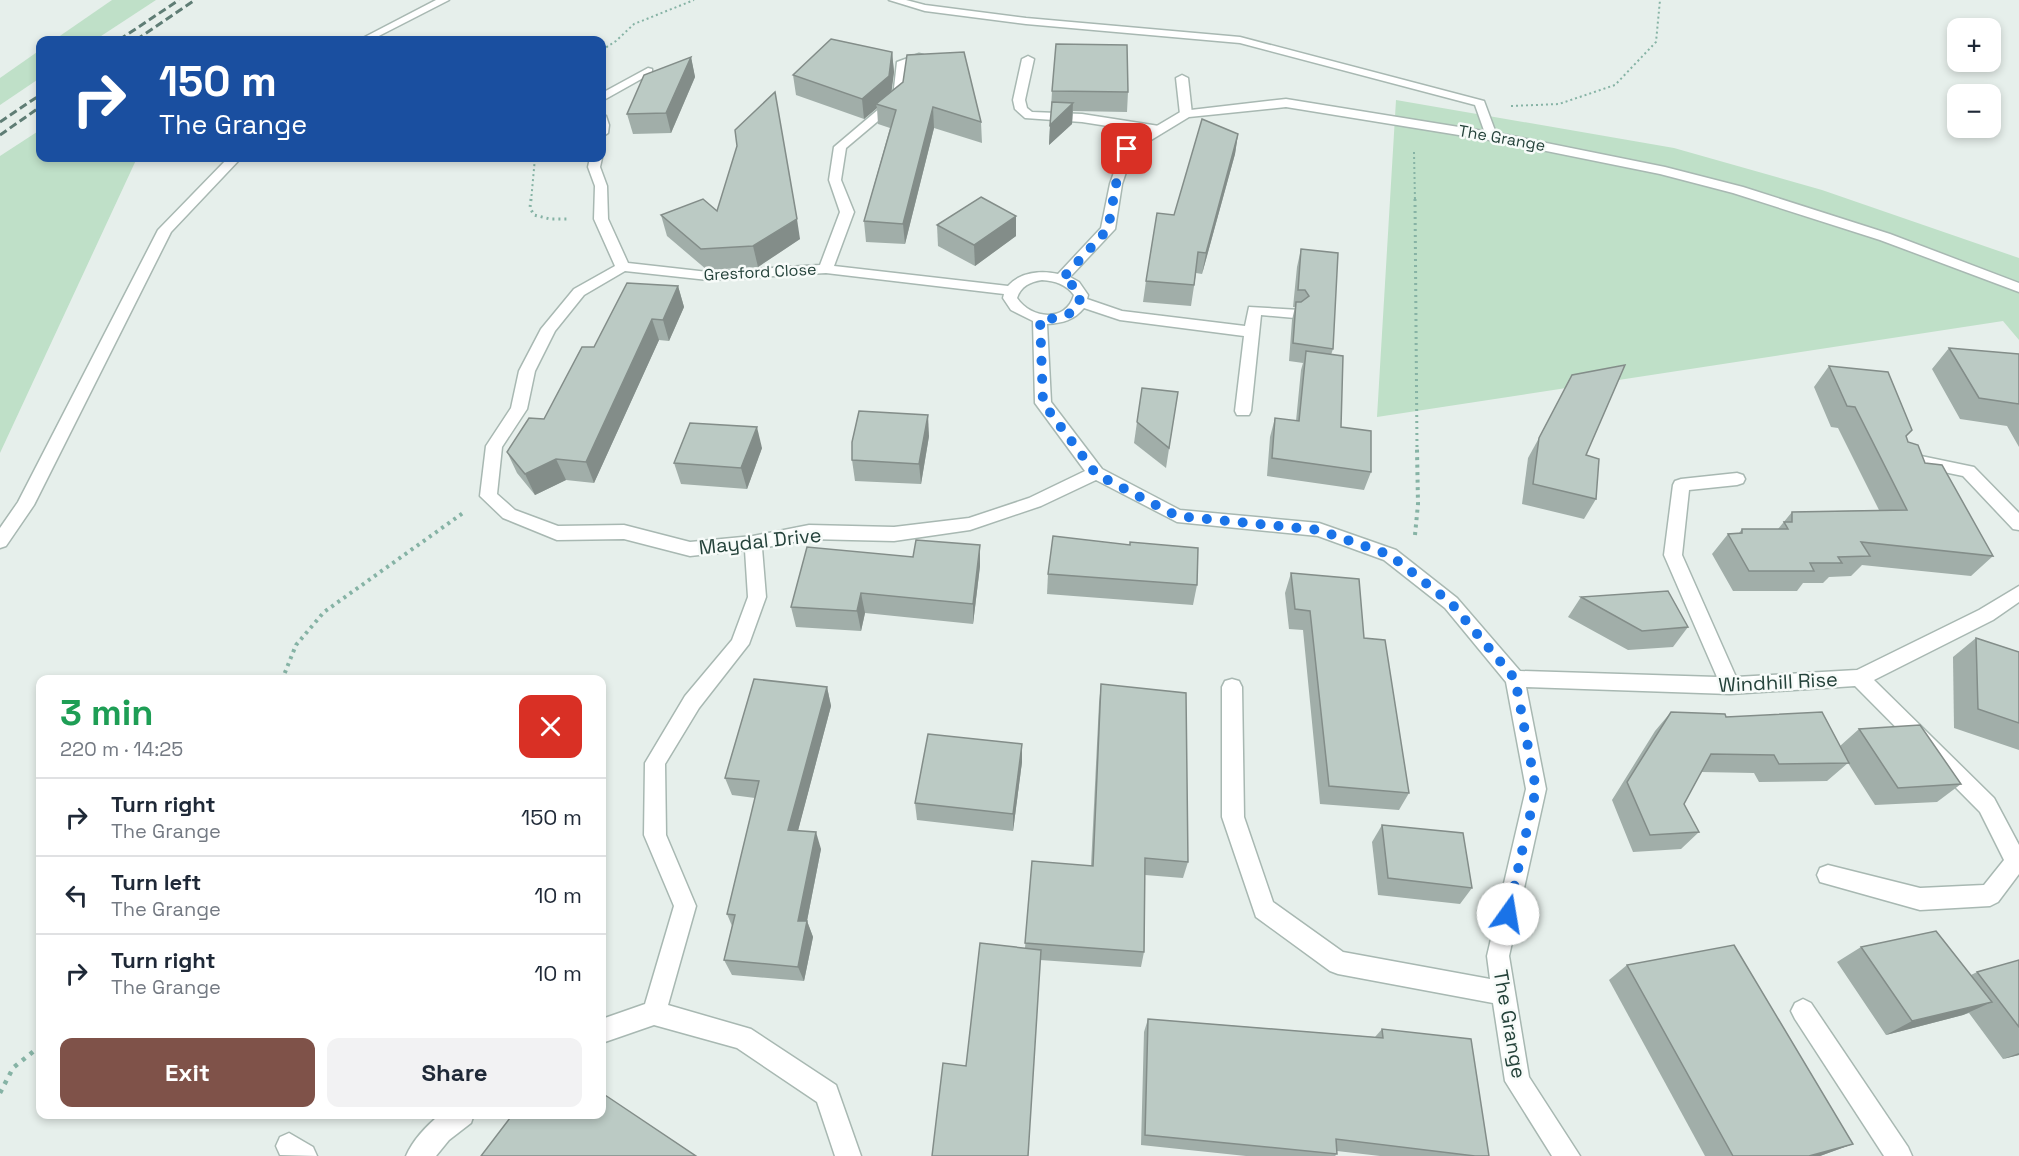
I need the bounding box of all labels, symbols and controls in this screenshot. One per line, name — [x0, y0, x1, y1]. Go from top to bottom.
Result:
map controls — [1947, 18, 2001, 138]
button: + — [1947, 18, 2001, 72]
text: 150 m — [159, 55, 277, 108]
icon: right — [60, 60, 138, 138]
button: − — [1947, 84, 2001, 138]
text: The Grange — [159, 107, 307, 142]
street label: The Grange — [1457, 120, 1547, 156]
pin — [1101, 123, 1152, 174]
icon: arrive — [1110, 132, 1143, 165]
street label: Gresford Close — [703, 259, 817, 285]
street label: Maydal Drive — [697, 522, 823, 560]
street label: Windhill Rise — [1718, 666, 1838, 698]
text: 3 min — [60, 690, 154, 736]
button: close — [519, 695, 582, 758]
text: 220 m · 14:25 — [60, 736, 183, 762]
text: Turn right — [111, 790, 216, 818]
icon: right — [60, 801, 93, 834]
text: 150 m — [521, 803, 582, 831]
text: The Grange — [111, 818, 221, 844]
text: Turn left — [111, 868, 201, 896]
icon: left — [60, 879, 93, 912]
text: 10 m — [534, 881, 582, 909]
position arrow — [1476, 882, 1540, 946]
text: The Grange — [111, 896, 221, 922]
text: Turn right — [111, 946, 216, 974]
icon: right — [60, 957, 93, 990]
text: 10 m — [534, 959, 582, 987]
street label: The Grange — [1488, 968, 1532, 1080]
text: The Grange — [111, 974, 221, 1000]
button: Exit — [60, 1038, 315, 1107]
button: Share — [327, 1038, 582, 1107]

